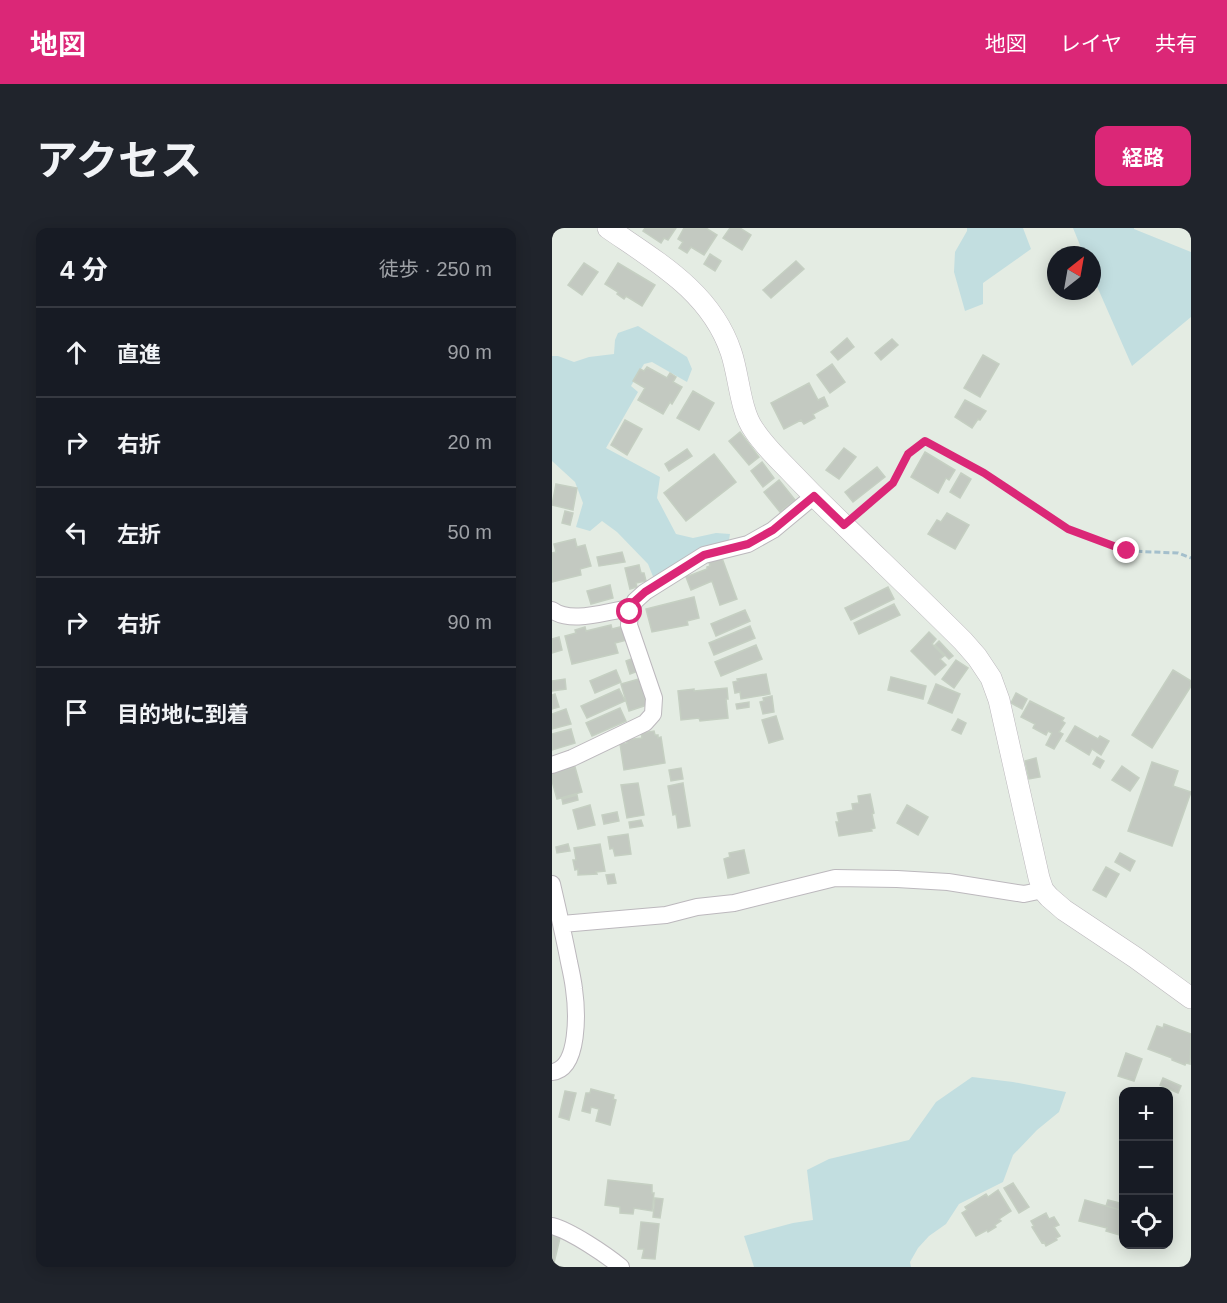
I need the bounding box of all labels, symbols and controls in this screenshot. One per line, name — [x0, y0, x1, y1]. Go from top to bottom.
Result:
text: 地図 — [30, 29, 86, 60]
text: 地図 — [985, 32, 1027, 55]
text: レイヤ — [1060, 32, 1122, 55]
text: 共有 — [1155, 32, 1197, 55]
button: 経路 — [1095, 126, 1191, 186]
text: アクセス — [36, 137, 202, 184]
north arrow — [1047, 246, 1101, 300]
text: 4 分 — [60, 255, 108, 285]
text: 徒歩 · 250 m — [379, 258, 492, 280]
icon: ahead — [60, 336, 93, 369]
text: 90 m — [448, 341, 492, 363]
text: 直進 — [117, 342, 161, 367]
icon: right — [60, 426, 93, 459]
text: 20 m — [448, 431, 492, 453]
text: 右折 — [117, 432, 161, 457]
icon: left — [60, 516, 93, 549]
text: 50 m — [448, 521, 492, 543]
text: 左折 — [117, 522, 161, 547]
route end — [1113, 537, 1139, 563]
route start — [616, 598, 642, 624]
icon: right — [60, 606, 93, 639]
text: 90 m — [448, 611, 492, 633]
text: 右折 — [117, 612, 161, 637]
icon: arrive — [60, 696, 93, 729]
text: 目的地に到着 — [117, 702, 249, 727]
map controls — [1119, 1087, 1173, 1249]
button: + — [1119, 1087, 1173, 1141]
button: − — [1119, 1141, 1173, 1195]
button: locate — [1119, 1195, 1173, 1249]

